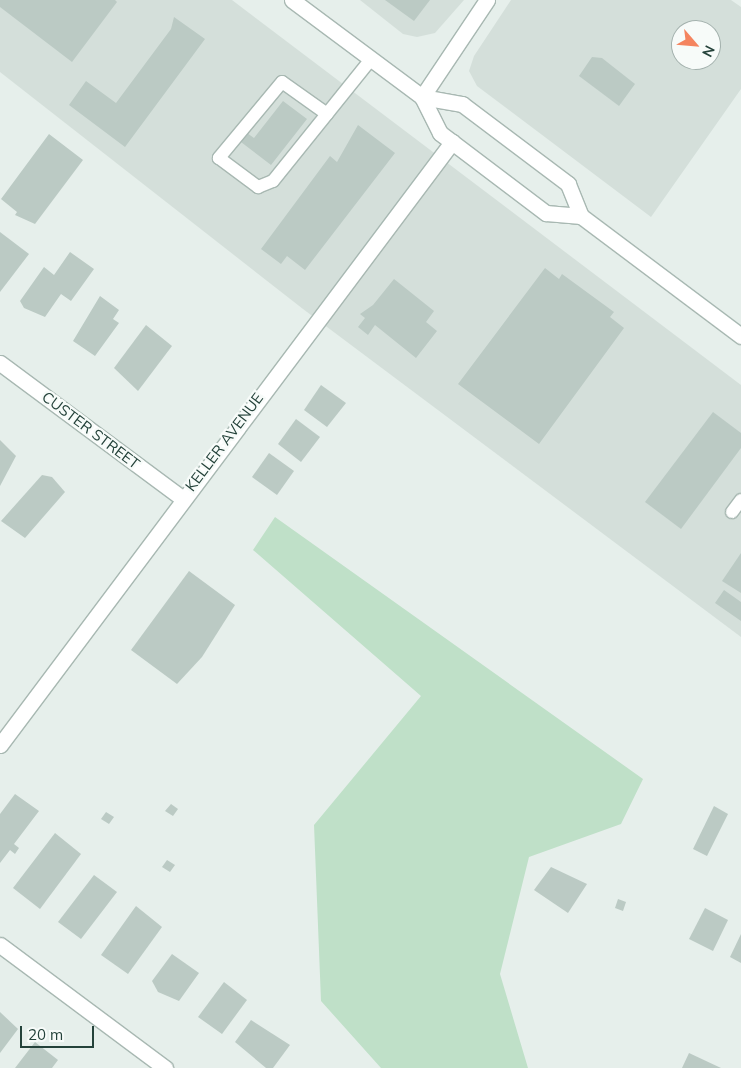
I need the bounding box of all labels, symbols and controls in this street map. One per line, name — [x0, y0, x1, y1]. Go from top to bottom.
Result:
north arrow — [671, 20, 721, 70]
text: N — [698, 43, 719, 60]
street label: CUSTER STREET — [39, 387, 143, 473]
street label: KELLER AVENUE — [181, 389, 267, 495]
scale bar — [22, 1016, 96, 1048]
text: 20 m — [28, 1025, 63, 1044]

